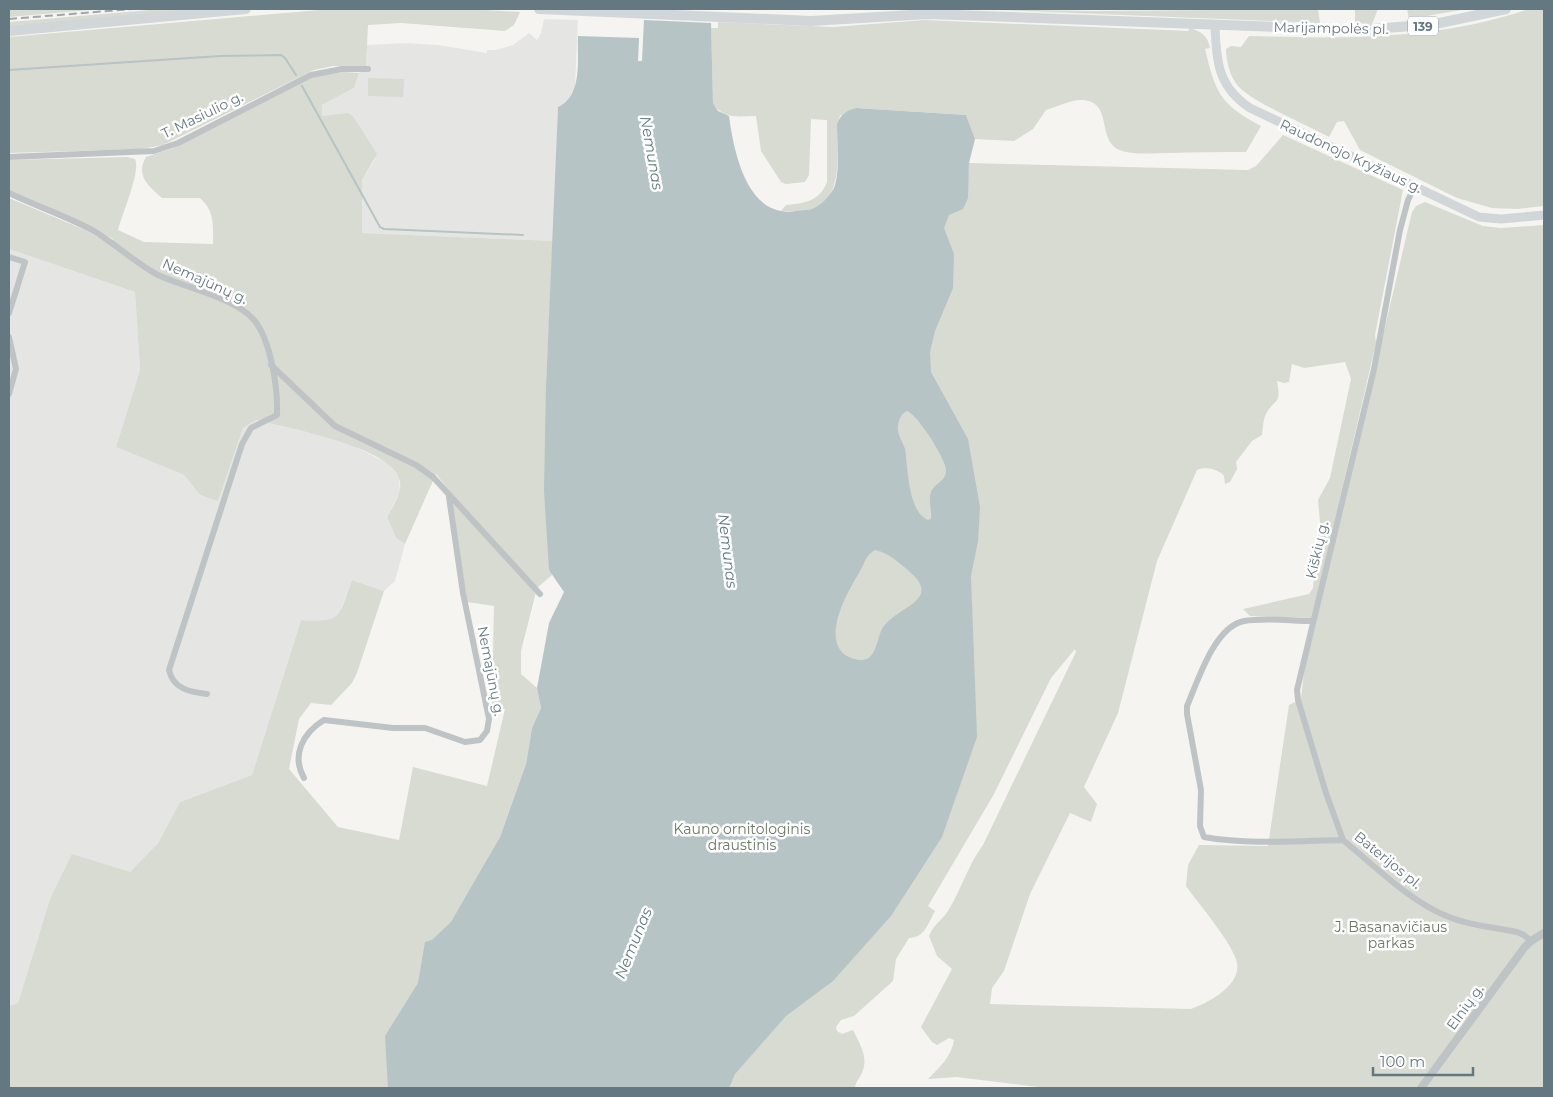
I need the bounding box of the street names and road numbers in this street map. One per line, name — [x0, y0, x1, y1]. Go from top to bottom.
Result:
road number: 139 — [1408, 16, 1438, 36]
street label: Marijampolės pl. — [1273, 18, 1389, 38]
street label: T. Masiulio g. — [158, 88, 246, 142]
street label: Raudonojo Kryžiaus g. — [1277, 115, 1425, 197]
street label: Nemajūnų g. — [160, 254, 250, 308]
street label: Kiškių g. — [1302, 520, 1332, 580]
street label: Nemajūnų g. — [473, 624, 509, 718]
street label: Baterijos pl. — [1351, 827, 1425, 893]
street label: Elnių g. — [1442, 981, 1488, 1033]

